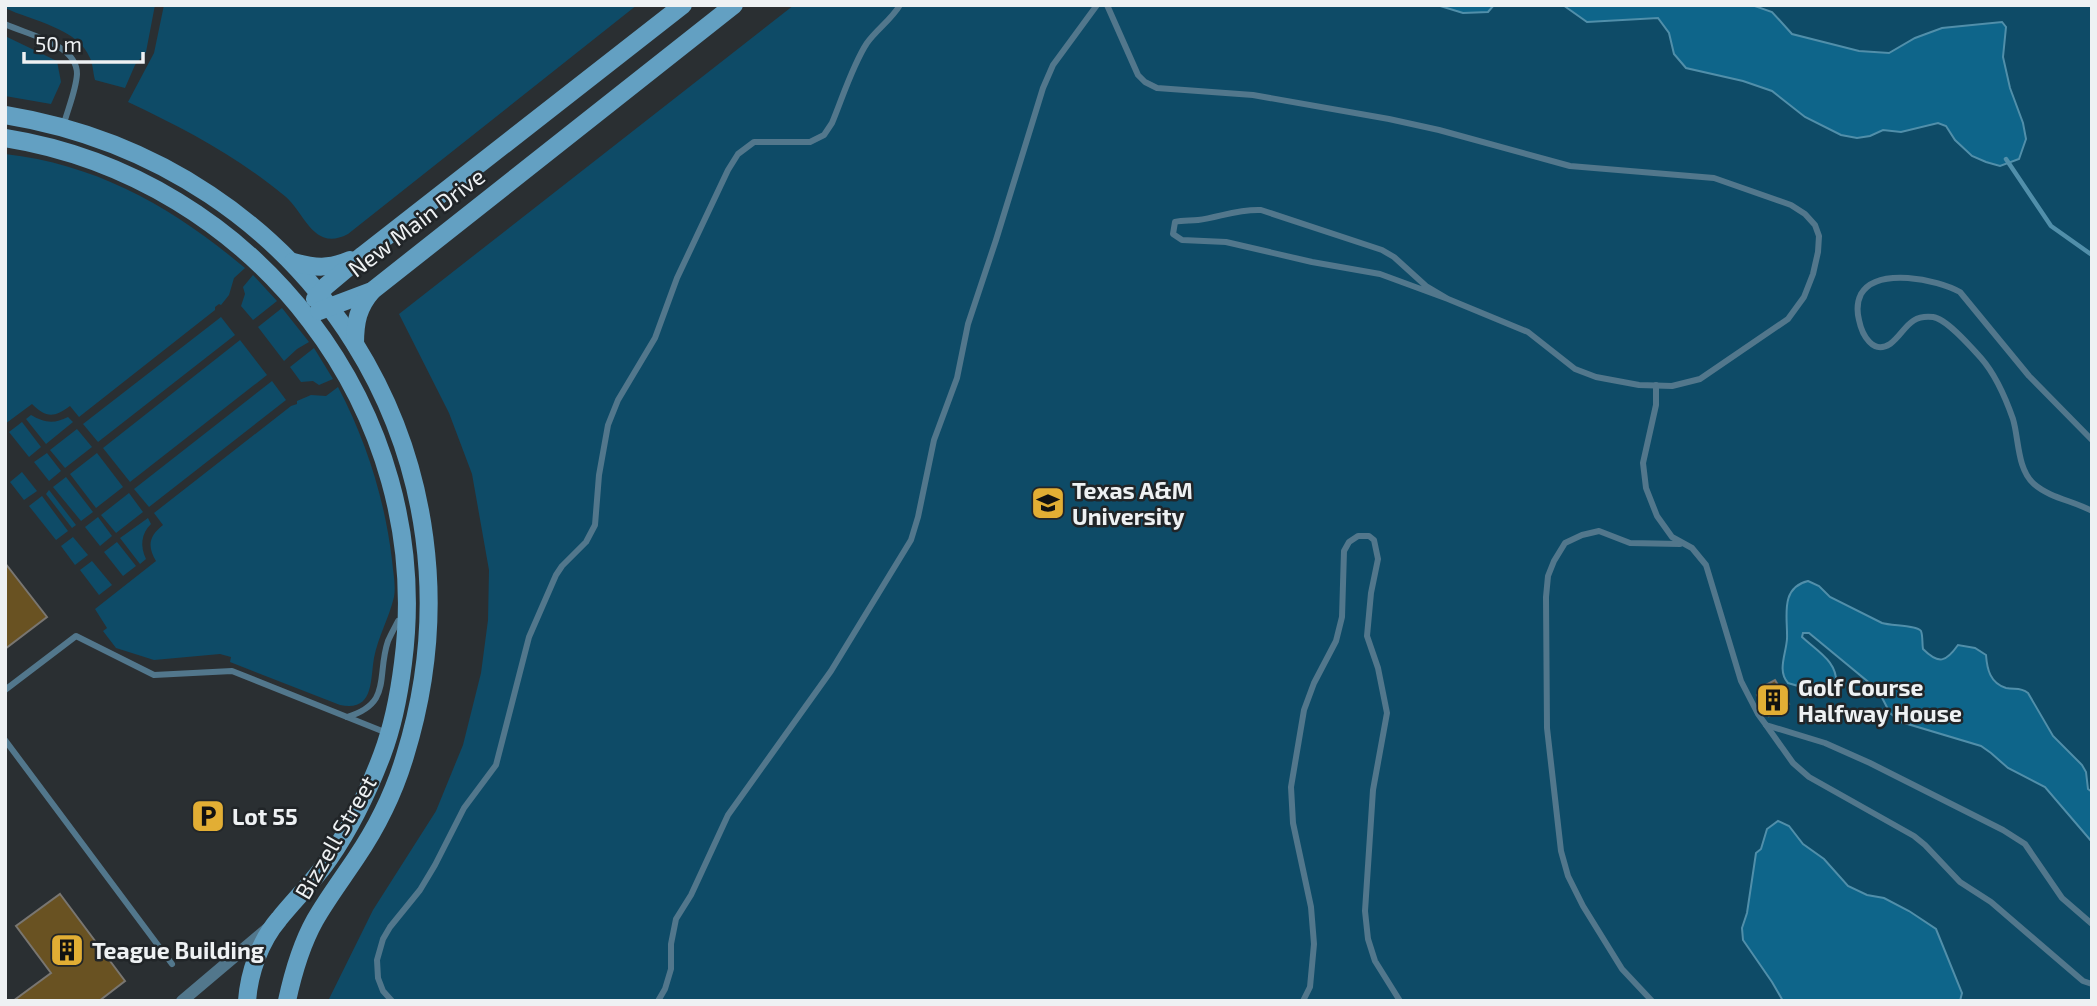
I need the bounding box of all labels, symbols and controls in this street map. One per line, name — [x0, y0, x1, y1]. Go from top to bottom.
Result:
scale bar — [24, 21, 144, 65]
text: 50 m — [35, 31, 82, 56]
street label: New Main Drive — [342, 162, 490, 282]
place label: Texas A&M University — [1072, 476, 1193, 530]
school or university icon: Texas A&M University — [1029, 484, 1067, 522]
place label: Golf Course Halfway House — [1798, 673, 1962, 727]
building icon: Golf Course Halfway House — [1754, 681, 1792, 719]
street label: Bizzell Street — [288, 770, 382, 904]
parking icon: Lot 55 — [189, 797, 227, 835]
place label: Lot 55 — [232, 802, 298, 830]
building icon: Teague Building — [48, 931, 86, 969]
place label: Teague Building — [92, 936, 265, 964]

